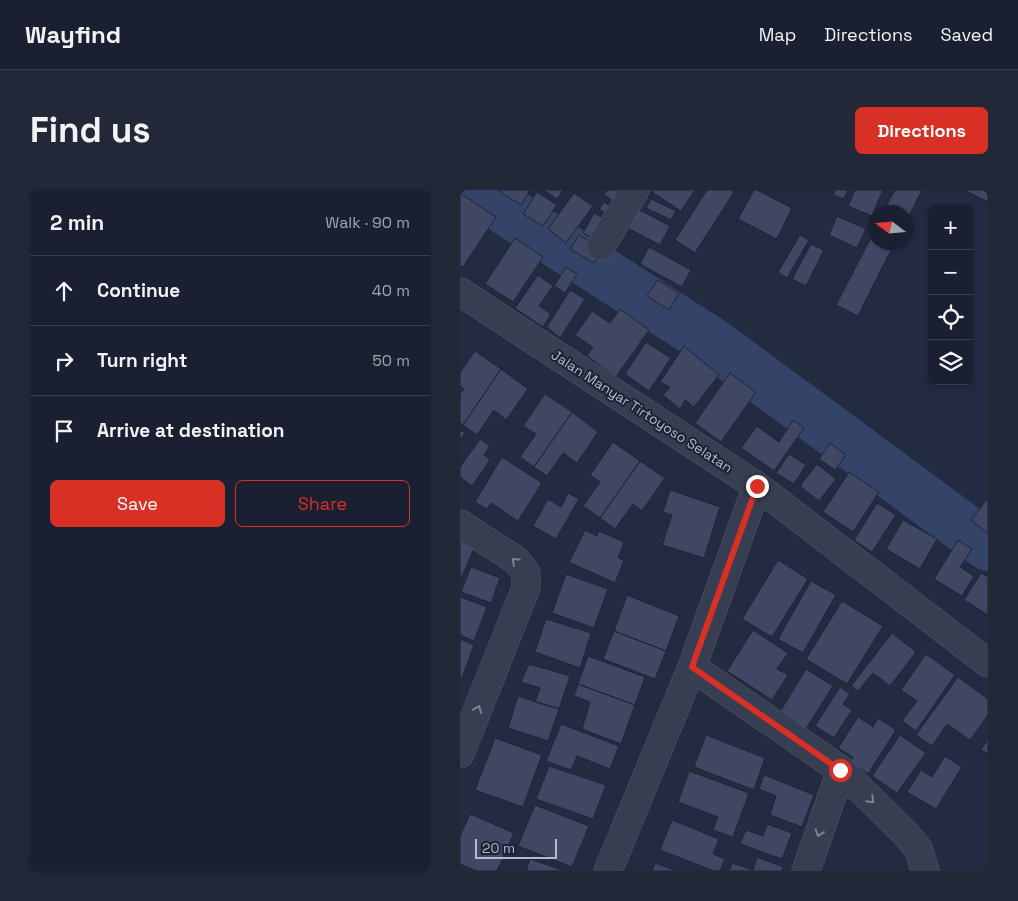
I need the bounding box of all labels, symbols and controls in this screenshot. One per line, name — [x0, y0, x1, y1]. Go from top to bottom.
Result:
text: Wayfind — [25, 19, 121, 50]
text: Map — [759, 23, 796, 46]
text: Directions — [824, 23, 913, 46]
text: Saved — [941, 23, 993, 46]
button: Directions — [855, 107, 988, 154]
text: Find us — [30, 108, 151, 152]
north arrow — [868, 205, 913, 250]
map controls — [928, 205, 973, 385]
button: + — [928, 205, 973, 250]
text: 2 min — [50, 209, 104, 236]
text: Walk · 90 m — [325, 212, 410, 233]
button: − — [928, 250, 973, 295]
icon: ahead — [50, 277, 78, 305]
text: Continue — [97, 278, 180, 303]
text: 40 m — [372, 280, 410, 301]
button: locate — [928, 295, 973, 340]
button: layers — [928, 340, 973, 385]
street label: Jalan Manyar Tirtoyoso Selatan — [548, 345, 736, 477]
icon: right — [50, 347, 78, 375]
text: Turn right — [97, 348, 187, 373]
text: 50 m — [372, 350, 410, 371]
icon: arrive — [50, 417, 78, 445]
text: Arrive at destination — [97, 418, 285, 443]
route end — [746, 475, 769, 498]
button: Save — [50, 480, 225, 527]
button: Share — [235, 480, 410, 527]
one-way arrow — [511, 557, 520, 566]
one-way arrow — [472, 705, 482, 714]
route start — [829, 759, 852, 782]
one-way arrow — [865, 794, 874, 803]
one-way arrow — [815, 828, 825, 836]
scale bar — [475, 836, 558, 859]
text: 20 m — [482, 839, 515, 857]

